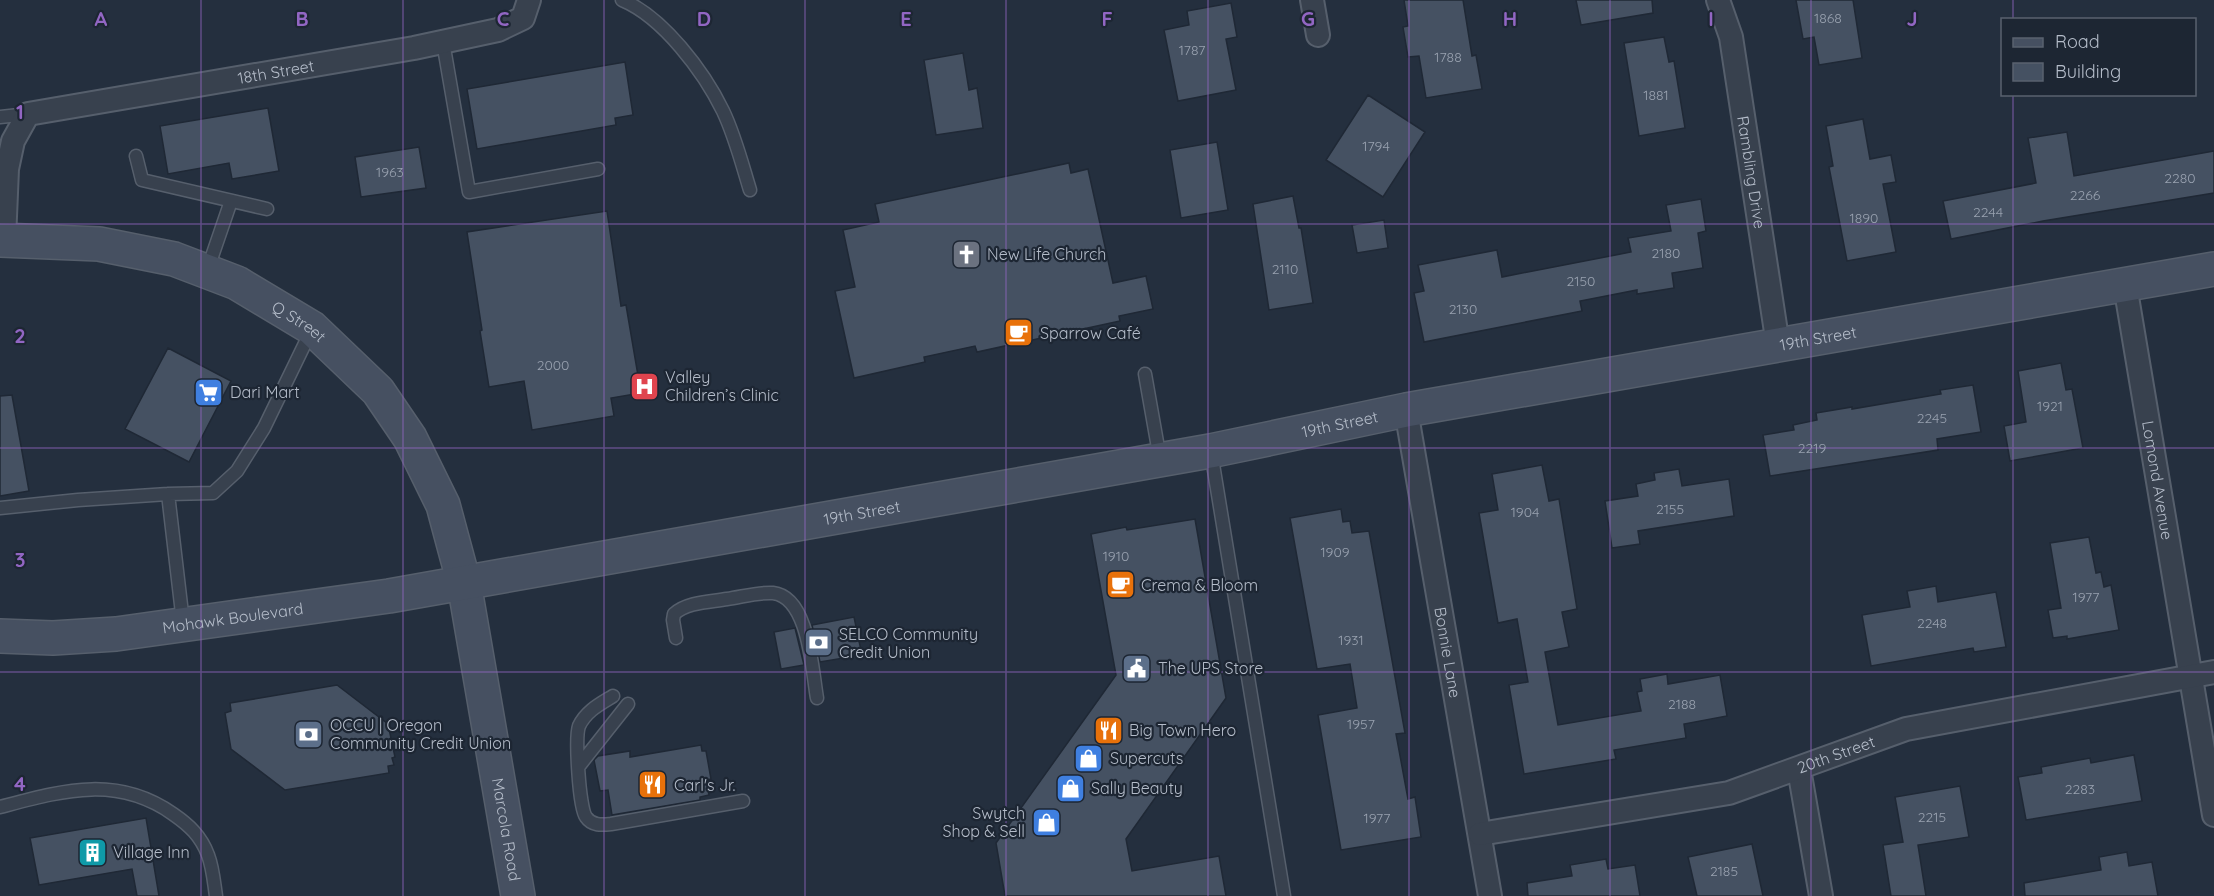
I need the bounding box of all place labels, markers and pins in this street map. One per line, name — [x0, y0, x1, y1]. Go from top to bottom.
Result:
church icon: New Life Church — [950, 238, 982, 270]
place label: New Life Church — [987, 244, 1106, 264]
cafe icon: Sparrow Café — [1003, 317, 1035, 349]
place label: Sparrow Café — [1040, 323, 1141, 343]
place label: Valley Children’s Clinic — [665, 367, 779, 405]
hospital icon: Valley Children’s Clinic — [628, 370, 660, 402]
supermarket icon: Dari Mart — [193, 376, 225, 408]
place label: Dari Mart — [230, 382, 300, 402]
cafe icon: Crema & Bloom — [1104, 569, 1136, 601]
place label: Crema & Bloom — [1141, 575, 1258, 595]
place label: SELCO Community Credit Union — [839, 624, 978, 662]
bank icon: SELCO Community Credit Union — [802, 627, 834, 659]
public building icon: The UPS Store — [1121, 652, 1153, 684]
place label: The UPS Store — [1158, 658, 1263, 678]
restaurant icon: Big Town Hero — [1092, 714, 1124, 746]
place label: OCCU | Oregon Community Credit Union — [330, 715, 511, 753]
bank icon: OCCU | Oregon Community Credit Union — [293, 718, 325, 750]
place label: Big Town Hero — [1129, 720, 1236, 740]
shop icon: Supercuts — [1073, 742, 1105, 774]
place label: Supercuts — [1110, 748, 1183, 768]
restaurant icon: Carl's Jr. — [637, 769, 669, 801]
shop icon: Sally Beauty — [1054, 772, 1086, 804]
place label: Carl's Jr. — [674, 775, 736, 795]
place label: Sally Beauty — [1091, 778, 1183, 798]
place label: Swytch Shop & Sell — [943, 803, 1025, 841]
shop icon: Swytch Shop & Sell — [1030, 806, 1062, 838]
building icon: Village Inn — [76, 836, 108, 868]
place label: Village Inn — [113, 842, 190, 862]

